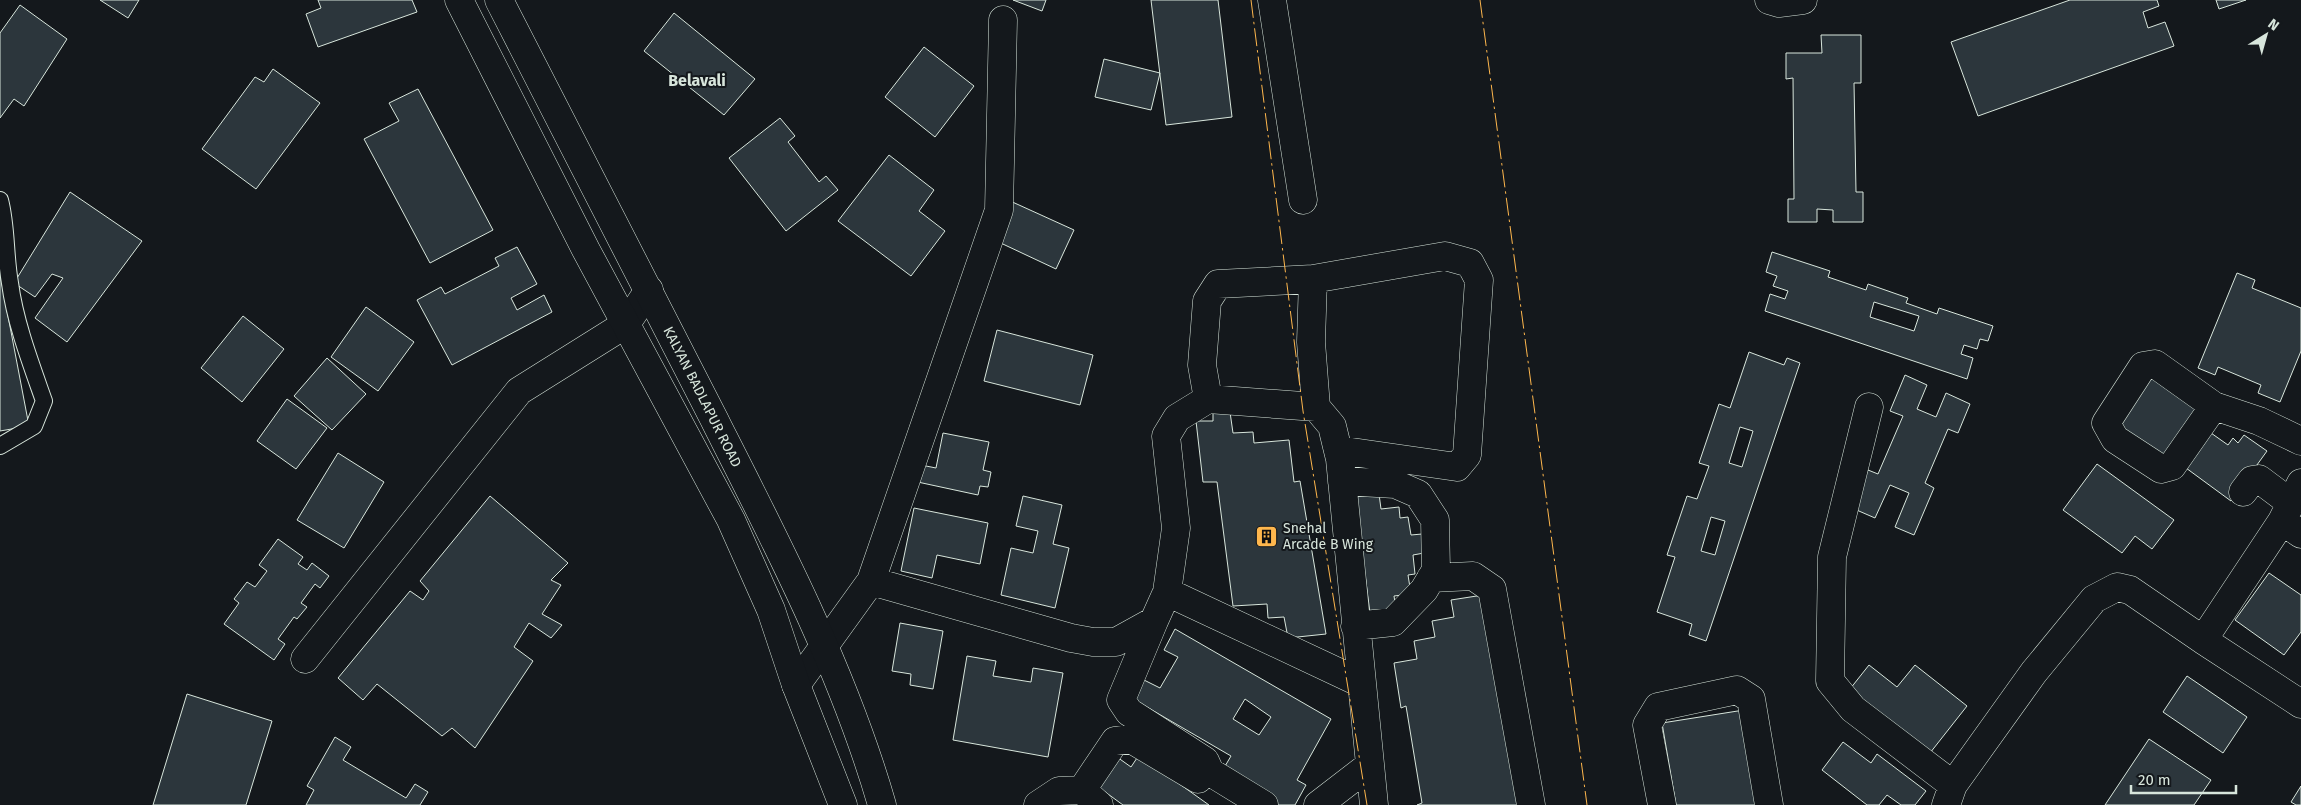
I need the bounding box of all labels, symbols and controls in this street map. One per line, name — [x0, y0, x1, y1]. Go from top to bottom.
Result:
north arrow — [2241, 10, 2291, 60]
text: N — [2265, 15, 2282, 35]
district label: Belavali — [668, 71, 726, 90]
street label: KALYAN BADLAPUR ROAD — [659, 324, 745, 470]
place label: Snehal Arcade B Wing — [1283, 520, 1374, 553]
building icon: Snehal Arcade B Wing — [1255, 524, 1279, 548]
scale bar — [2131, 762, 2236, 794]
text: 20 m — [2138, 771, 2171, 789]

